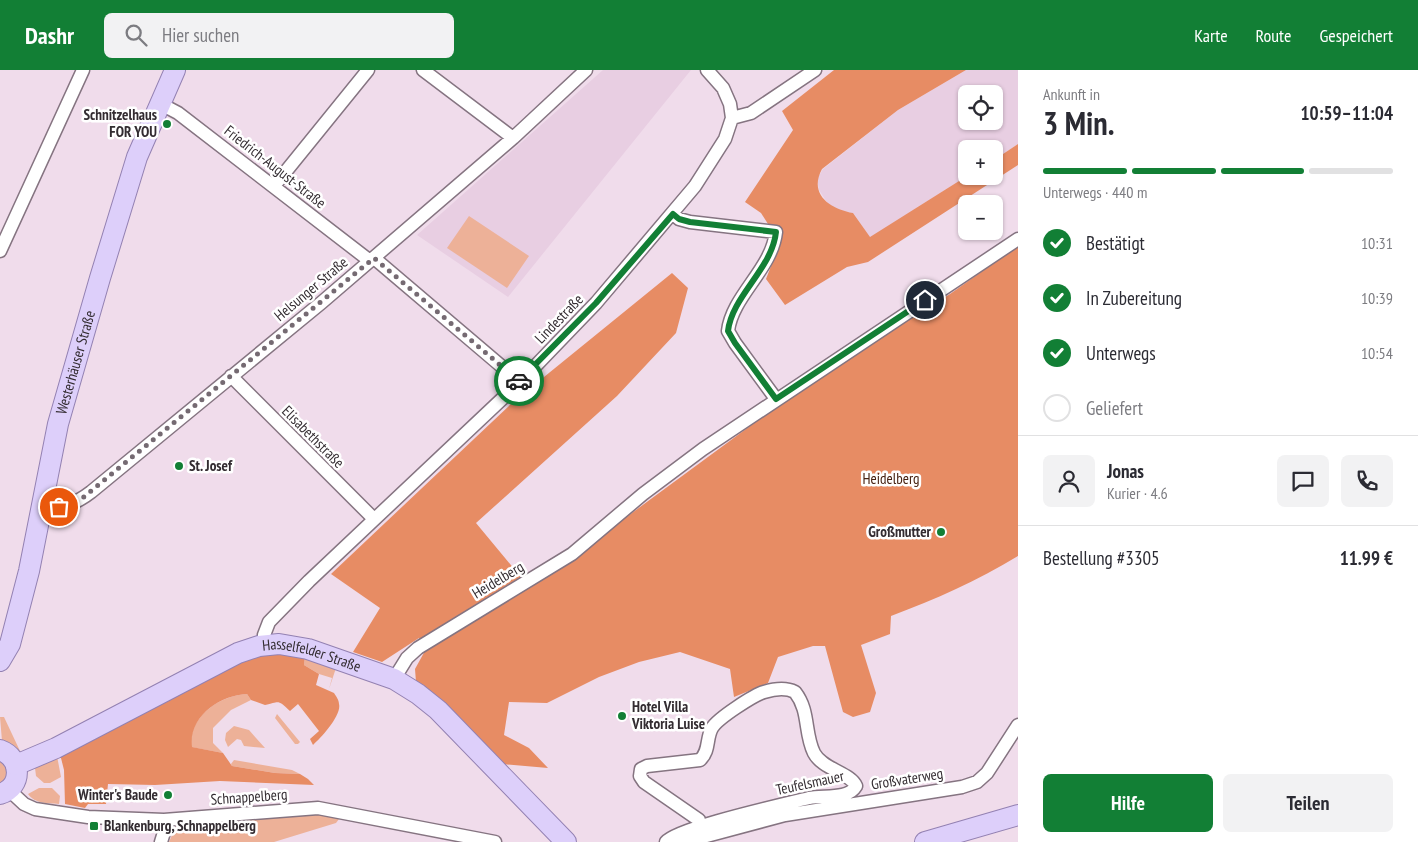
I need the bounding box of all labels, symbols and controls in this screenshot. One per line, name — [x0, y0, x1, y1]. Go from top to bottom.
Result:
search box — [104, 13, 454, 58]
text: Dashr — [25, 20, 74, 51]
icon: search — [122, 21, 150, 49]
text: Hier suchen — [162, 23, 239, 47]
text: Karte — [1194, 24, 1228, 47]
text: Route — [1256, 24, 1291, 47]
text: Gespeichert — [1319, 24, 1393, 47]
text: Ankunft in — [1043, 84, 1100, 104]
map controls — [958, 85, 1003, 240]
button: locate — [958, 85, 1003, 130]
text: 10:59–11:04 — [1300, 101, 1393, 125]
text: 3 Min. — [1043, 102, 1114, 144]
place label: Schnitzelhaus FOR YOU — [83, 105, 157, 141]
marker: Schnitzelhaus FOR YOU — [161, 118, 173, 130]
street label: Friedrich-August-Straße — [221, 121, 330, 212]
button: + — [958, 140, 1003, 185]
text: Unterwegs · 440 m — [1043, 182, 1147, 202]
button: − — [958, 195, 1003, 240]
icon: check — [1043, 229, 1071, 257]
text: Bestätigt — [1086, 231, 1145, 255]
text: 10:31 — [1361, 233, 1393, 253]
street label: Helsunger Straße — [270, 252, 351, 325]
pin — [904, 279, 946, 321]
icon: check — [1043, 284, 1071, 312]
icon: home — [911, 286, 939, 314]
text: In Zubereitung — [1086, 286, 1182, 310]
text: 10:39 — [1361, 288, 1393, 308]
street label: Lindestraße — [530, 290, 587, 347]
street label: Westerhäuser Straße — [51, 308, 99, 416]
icon: check — [1043, 339, 1071, 367]
text: Unterwegs — [1086, 341, 1156, 365]
text: 10:54 — [1361, 343, 1393, 363]
courier — [494, 356, 544, 406]
icon: car — [505, 367, 533, 395]
text: Geliefert — [1086, 396, 1143, 420]
street label: Elisabethstraße — [278, 401, 349, 472]
button: person — [1043, 455, 1095, 507]
button: chat — [1277, 455, 1329, 507]
button: phone — [1341, 455, 1393, 507]
place label: St. Josef — [189, 456, 233, 475]
text: Jonas — [1107, 459, 1144, 483]
marker: St. Josef — [173, 460, 185, 472]
park label: Heidelberg — [863, 469, 919, 488]
text: Kurier · 4.6 — [1107, 483, 1168, 503]
pin — [38, 486, 80, 528]
icon: bag — [45, 493, 73, 521]
place label: Großmutter — [868, 522, 932, 541]
marker: Großmutter — [935, 526, 947, 538]
text: Bestellung #3305 — [1043, 546, 1160, 570]
text: 11.99 € — [1340, 546, 1393, 570]
street label: Heidelberg — [468, 557, 527, 602]
street label: Hasselfelder Straße — [261, 634, 364, 676]
place label: Hotel Villa Viktoria Luise — [631, 697, 705, 733]
marker: Hotel Villa Viktoria Luise — [616, 710, 628, 722]
street label: Großvaterweg — [870, 763, 944, 794]
street label: Teufelsmauer — [774, 766, 846, 799]
button: Hilfe — [1043, 774, 1213, 832]
button: Teilen — [1223, 774, 1393, 832]
street label: Schnappelberg — [210, 784, 288, 809]
place label: Winter's Baude — [77, 785, 158, 804]
marker: Winter's Baude — [162, 789, 174, 801]
place label: Blankenburg, Schnappelberg — [104, 816, 256, 835]
marker: Blankenburg, Schnappelberg — [88, 820, 100, 832]

